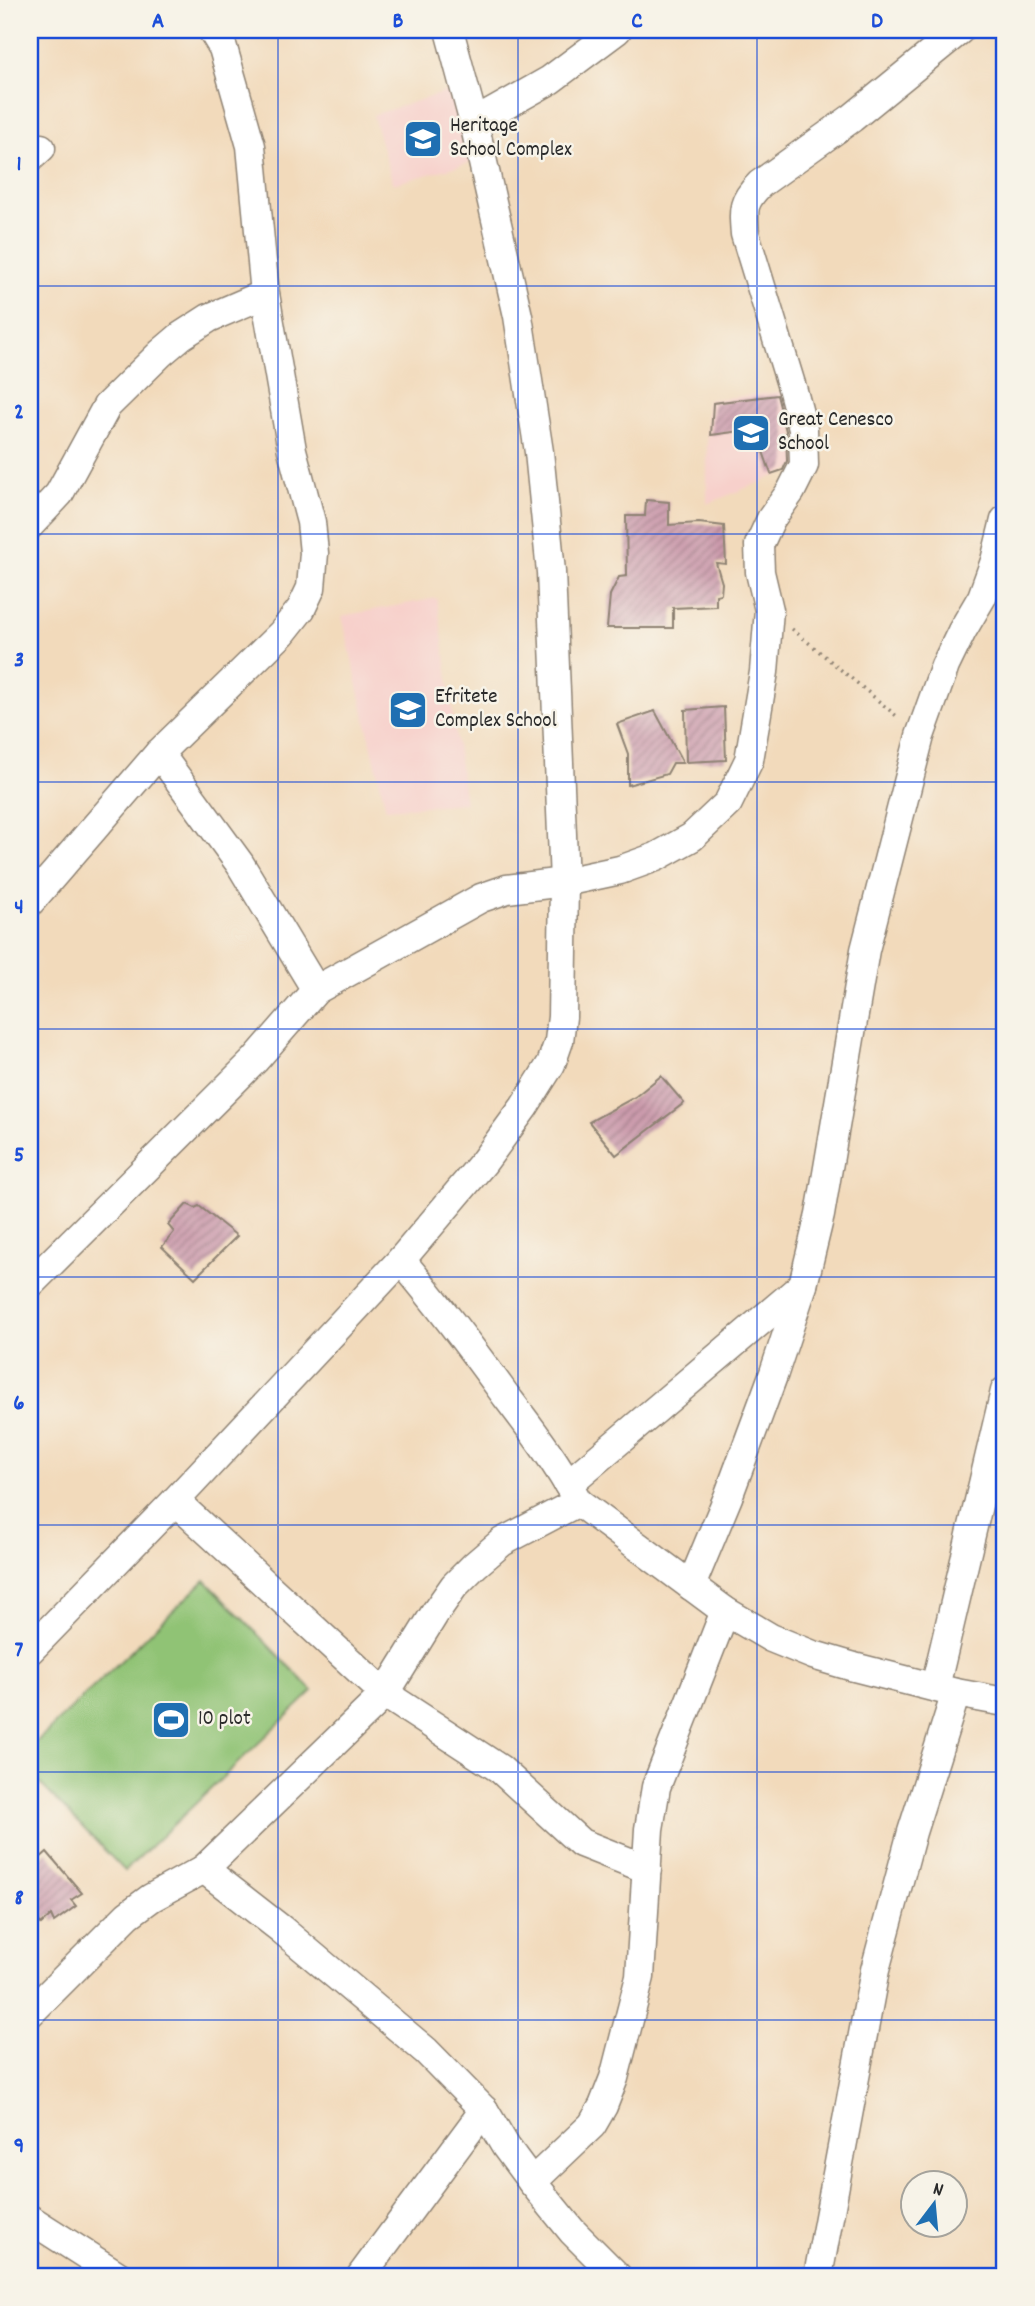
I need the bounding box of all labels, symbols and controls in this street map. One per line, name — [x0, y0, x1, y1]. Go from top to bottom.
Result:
text: A — [152, 6, 164, 39]
text: B — [393, 6, 404, 39]
text: C — [631, 6, 643, 39]
text: D — [871, 6, 883, 39]
place label: Heritage School Complex — [450, 112, 572, 166]
school or university icon: Heritage School Complex — [402, 118, 444, 160]
text: 1 — [16, 149, 22, 182]
text: 2 — [14, 397, 24, 430]
place label: Great Cenesco School — [778, 406, 893, 460]
school or university icon: Great Cenesco School — [730, 412, 772, 454]
text: 3 — [14, 645, 24, 678]
place label: Efritete Complex School — [435, 683, 557, 737]
school or university icon: Efritete Complex School — [387, 689, 429, 731]
text: 4 — [14, 892, 24, 925]
text: 5 — [14, 1140, 24, 1173]
text: 6 — [13, 1388, 25, 1421]
text: 7 — [15, 1635, 24, 1668]
sports icon: 10 plot — [150, 1699, 192, 1741]
place label: 10 plot — [198, 1705, 251, 1735]
text: 8 — [14, 1883, 24, 1916]
text: 9 — [14, 2131, 24, 2164]
north arrow — [898, 2170, 968, 2240]
text: N — [929, 2177, 946, 2205]

